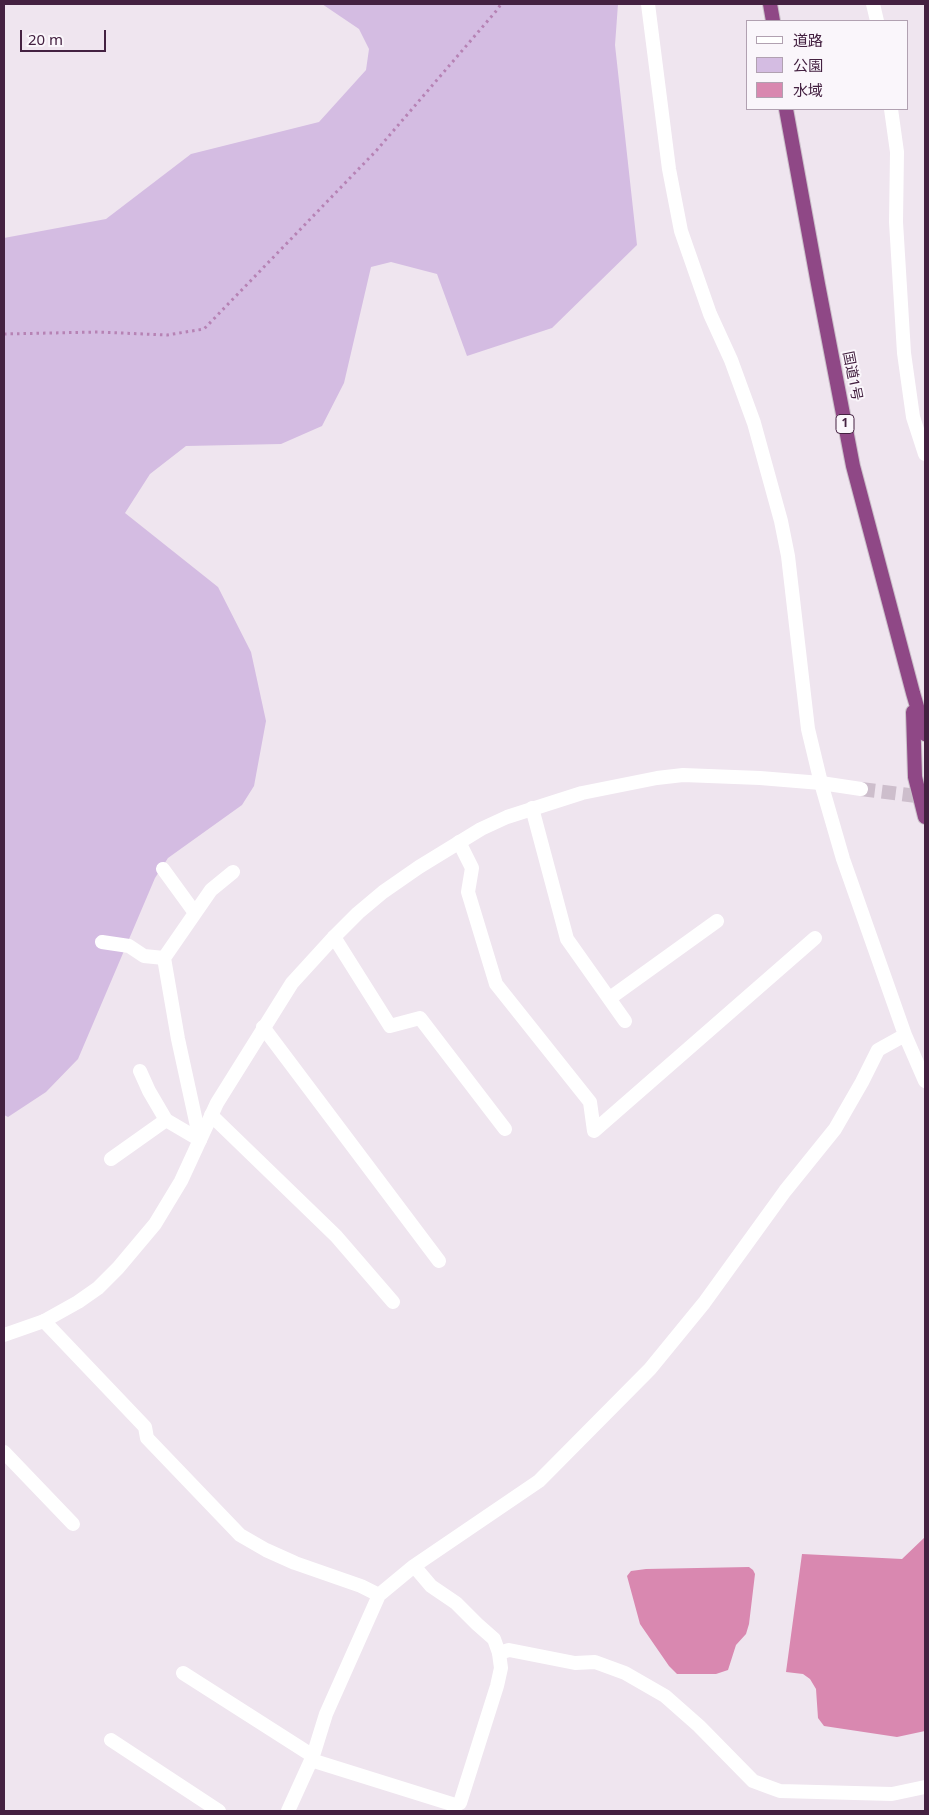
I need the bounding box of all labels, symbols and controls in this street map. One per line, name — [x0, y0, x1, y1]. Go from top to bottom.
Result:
scale bar — [22, 20, 109, 52]
legend — [746, 20, 909, 110]
text: 20 m — [28, 29, 63, 49]
text: 道路 — [793, 30, 823, 50]
text: 公園 — [793, 55, 823, 75]
text: 水域 — [793, 80, 823, 100]
street label: 国道1号 — [839, 350, 865, 402]
road number: 1 — [836, 414, 854, 434]

